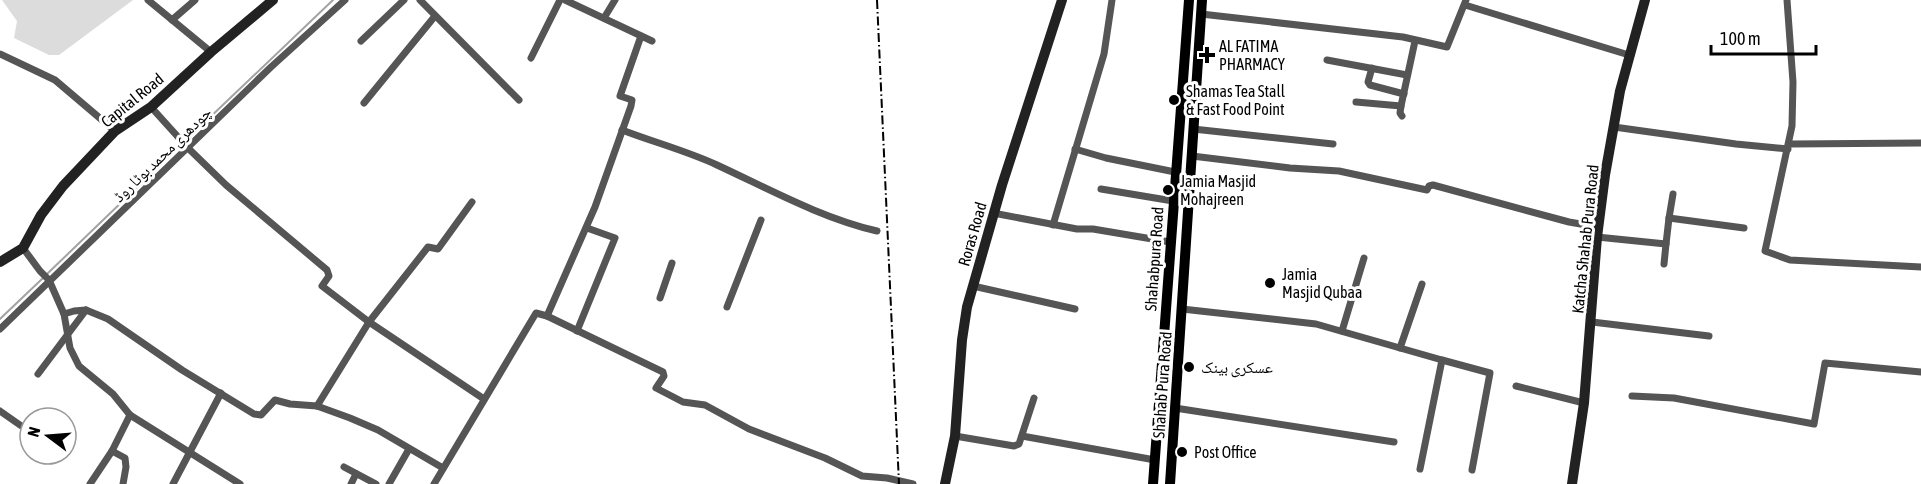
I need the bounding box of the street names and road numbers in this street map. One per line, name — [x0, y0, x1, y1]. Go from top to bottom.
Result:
street label: Capital Road — [97, 69, 167, 131]
street label: چودھری محمد بوٹا روڈ — [109, 103, 216, 207]
street label: Katcha Shahab Pura Road — [1568, 164, 1602, 314]
street label: Roras Road — [954, 200, 990, 268]
street label: Shahabpura Road — [1141, 206, 1168, 312]
street label: Shahab Pura Road — [1149, 331, 1175, 439]

